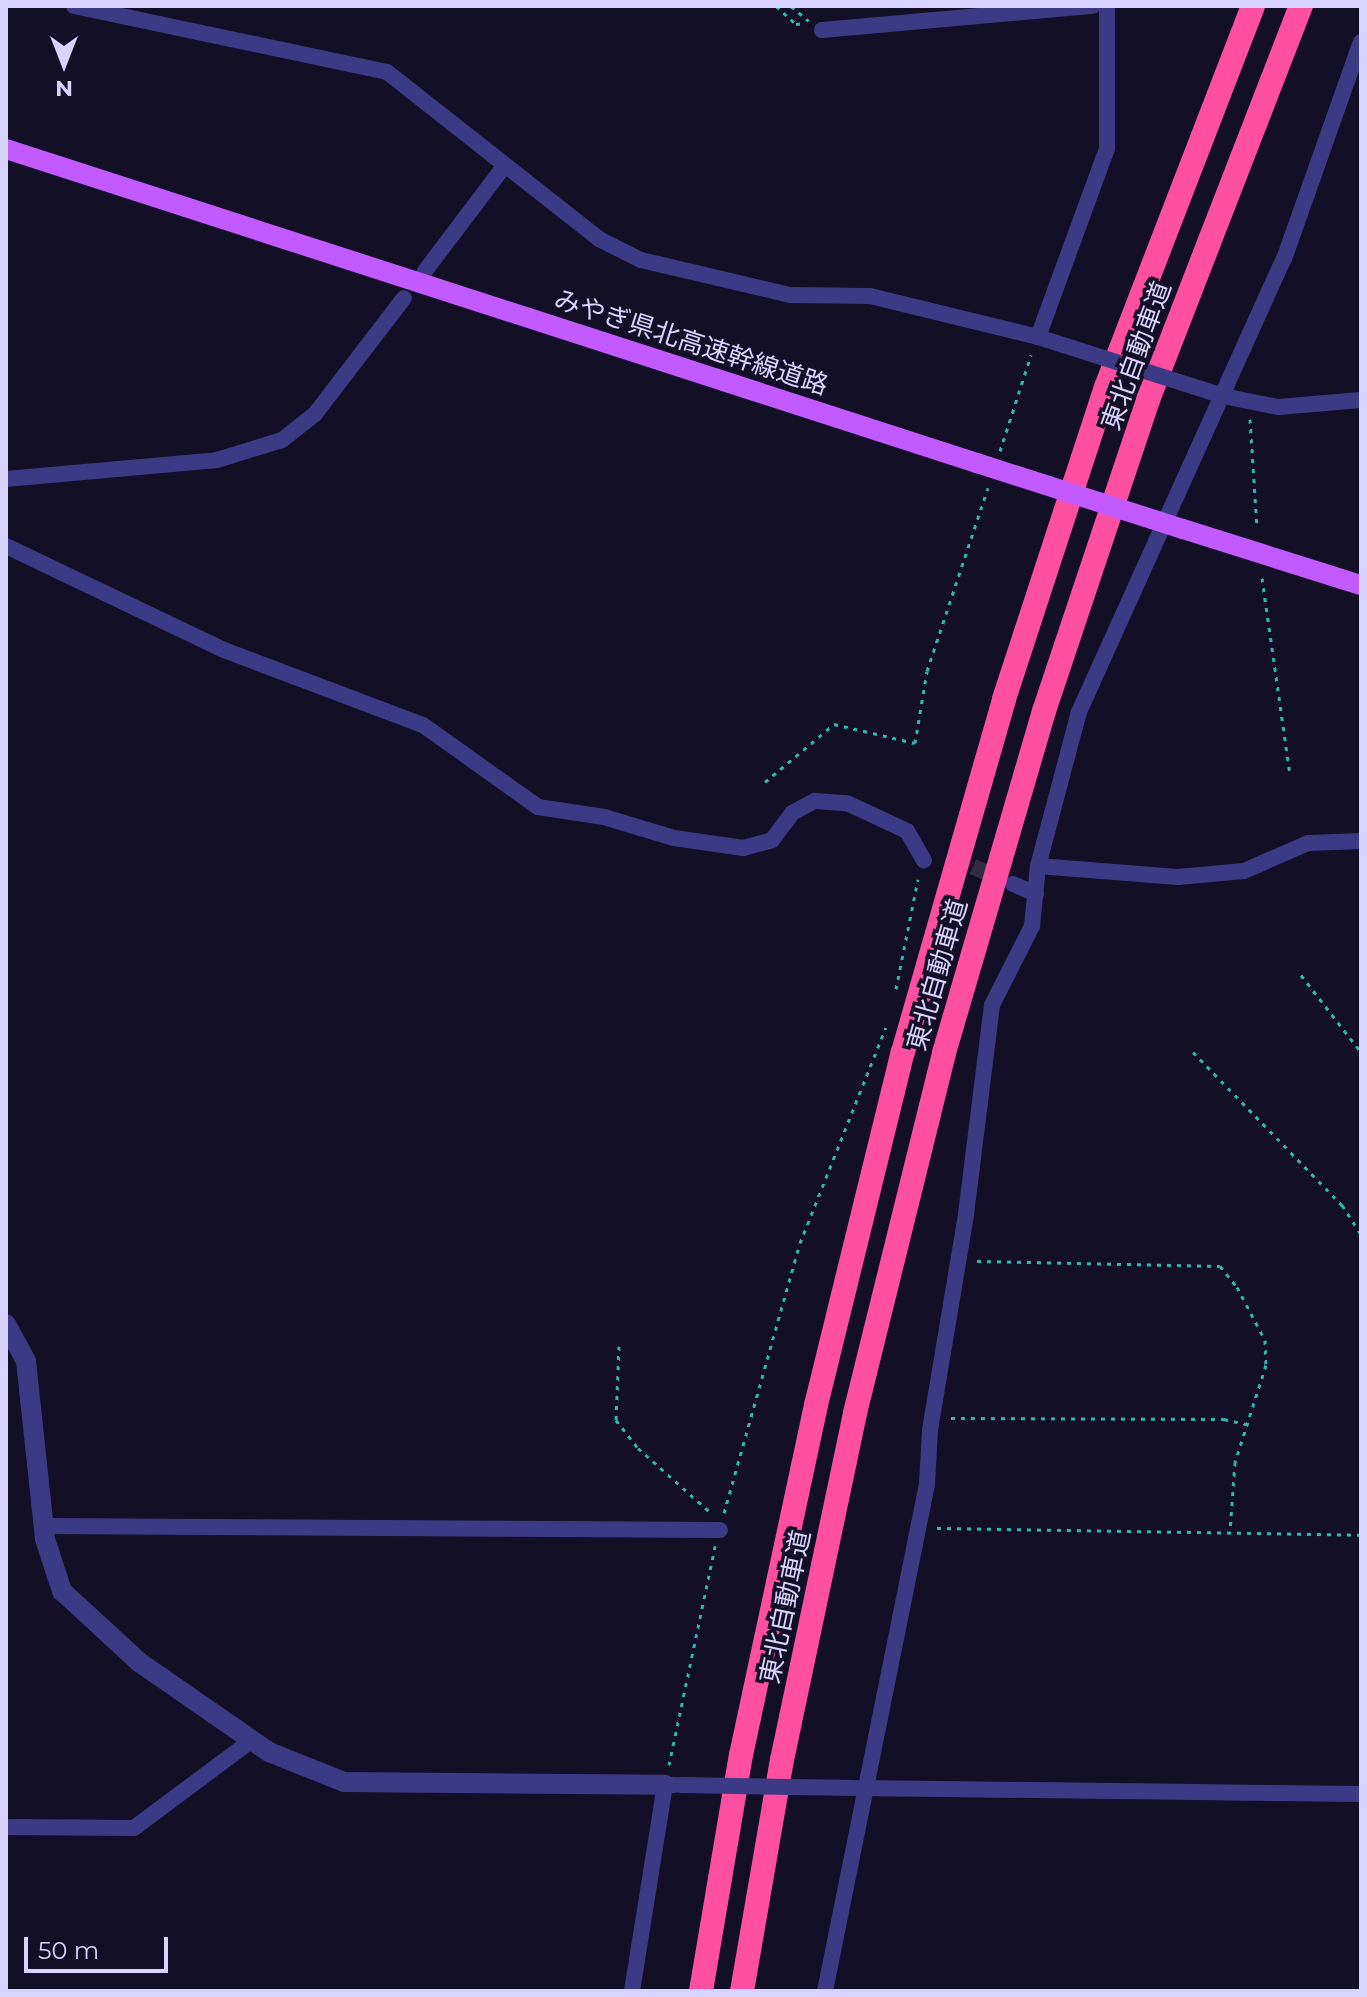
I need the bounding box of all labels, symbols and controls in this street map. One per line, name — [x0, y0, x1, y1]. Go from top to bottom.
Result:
north arrow — [24, 24, 104, 104]
text: N — [55, 75, 73, 102]
street label: 東北自動車道 — [1096, 277, 1178, 435]
street label: みやぎ県北高速幹線道路 — [550, 284, 832, 402]
street label: 東北自動車道 — [902, 896, 974, 1054]
street label: 東北自動車道 — [755, 1527, 817, 1687]
scale bar — [28, 1921, 172, 1971]
text: 50 m — [38, 1936, 99, 1965]

